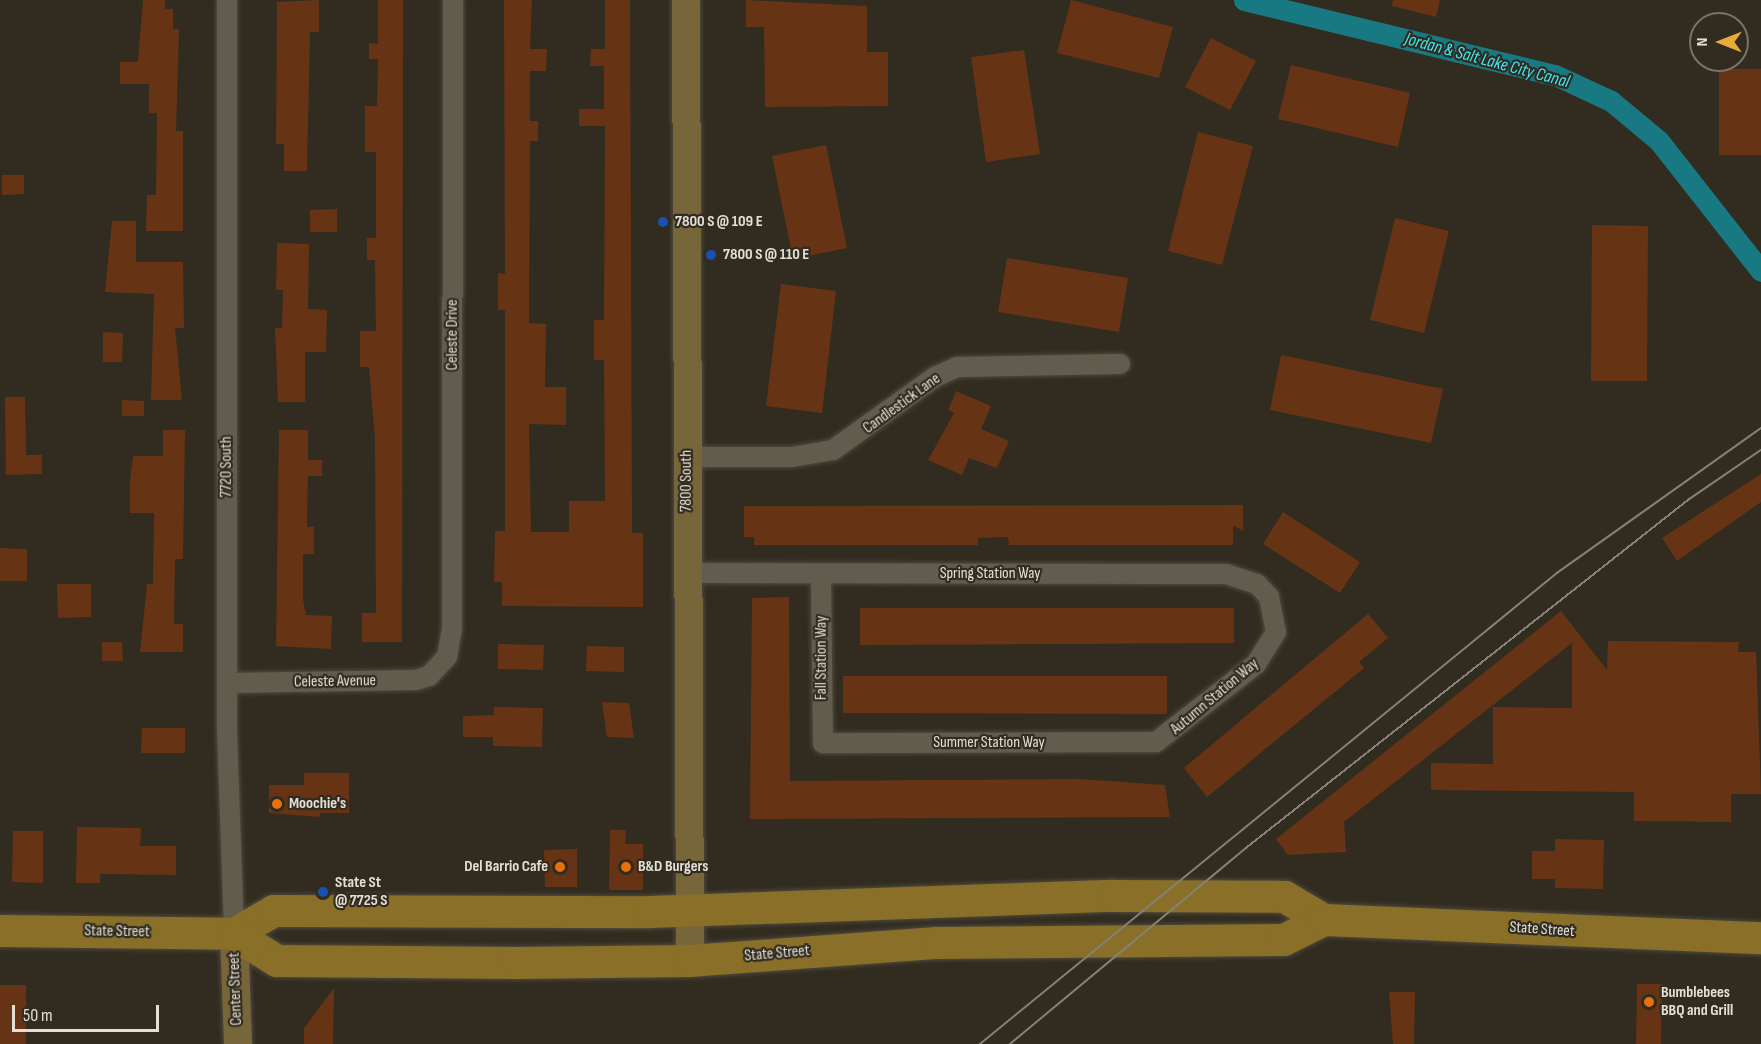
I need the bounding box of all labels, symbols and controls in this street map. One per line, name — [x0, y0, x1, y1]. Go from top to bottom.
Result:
north arrow — [1689, 12, 1749, 72]
water label: Jordan & Salt Lake City Canal — [1402, 29, 1572, 93]
text: N — [1693, 38, 1712, 46]
place label: 7800 S @ 109 E — [675, 212, 763, 232]
marker: 7800 S @ 109 E — [656, 215, 670, 229]
place label: 7800 S @ 110 E — [723, 245, 809, 265]
marker: 7800 S @ 110 E — [704, 248, 718, 262]
street label: Celeste Drive — [443, 300, 463, 370]
street label: Candlestick Lane — [860, 370, 944, 438]
street label: 7720 South — [217, 437, 237, 497]
street label: 7800 South — [677, 450, 697, 512]
street label: Spring Station Way — [940, 564, 1040, 584]
street label: Fall Station Way — [812, 616, 832, 700]
street label: Autumn Station Way — [1167, 655, 1263, 739]
street label: Celeste Avenue — [294, 672, 376, 692]
street label: Summer Station Way — [933, 733, 1045, 753]
place label: Moochie's — [289, 794, 346, 814]
marker: Moochie's — [270, 797, 284, 811]
place label: Del Barrio Cafe — [464, 857, 548, 877]
place label: B&D Burgers — [638, 857, 708, 877]
marker: Del Barrio Cafe — [553, 860, 567, 874]
marker: B&D Burgers — [619, 860, 633, 874]
place label: State St @ 7725 S — [335, 873, 388, 911]
marker: State St @ 7725 S — [316, 885, 330, 899]
street label: State Street — [1509, 918, 1575, 942]
street label: State Street — [84, 922, 150, 942]
street label: State Street — [744, 942, 810, 966]
street label: Center Street — [225, 952, 247, 1026]
place label: Bumblebees BBQ and Grill — [1661, 983, 1733, 1021]
scale bar — [15, 993, 162, 1031]
marker: Bumblebees BBQ and Grill — [1642, 995, 1656, 1009]
text: 50 m — [23, 1005, 53, 1026]

